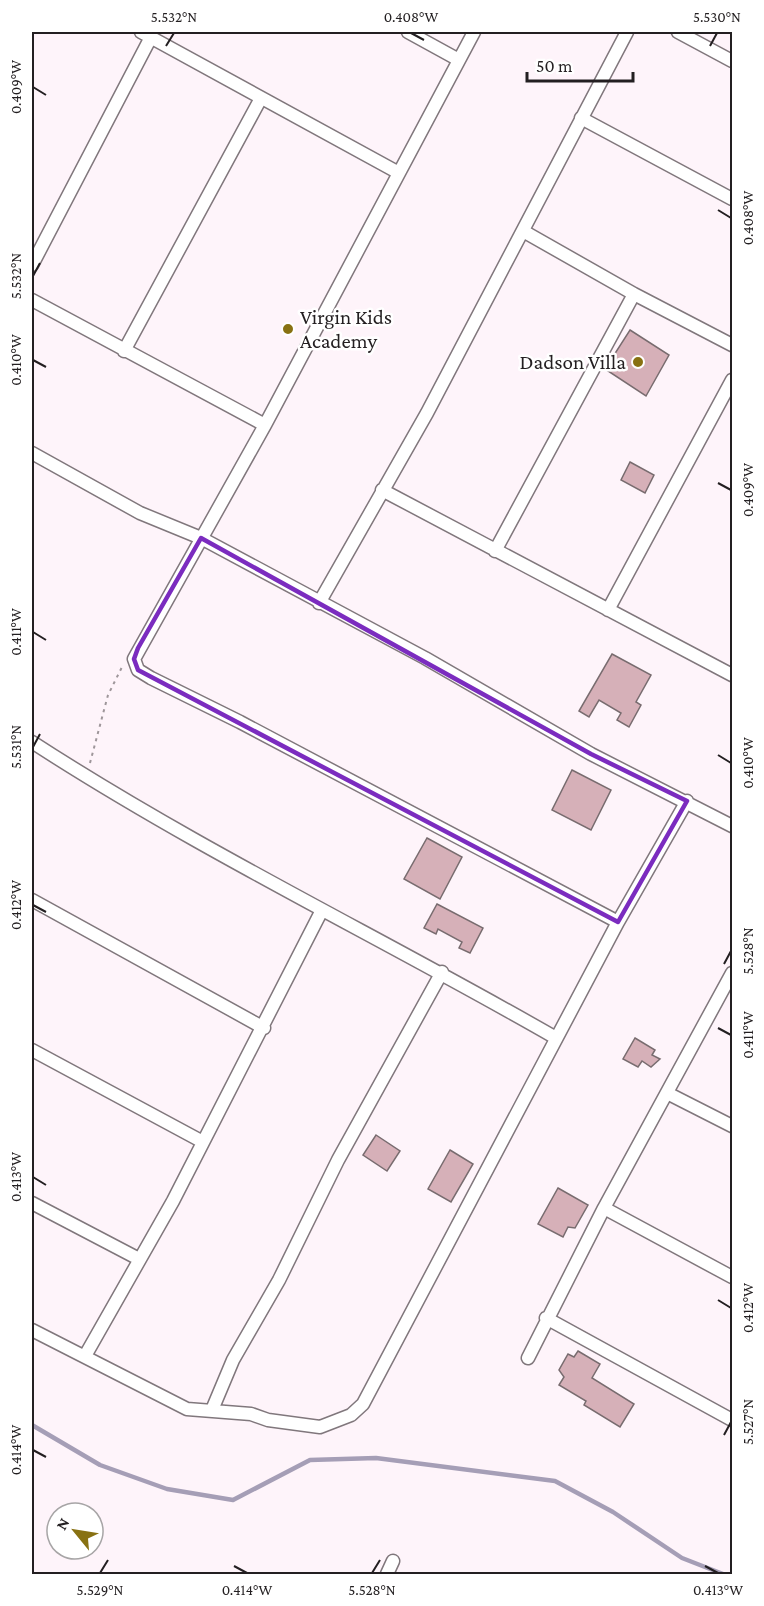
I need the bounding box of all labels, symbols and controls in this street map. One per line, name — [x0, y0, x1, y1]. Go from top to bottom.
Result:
text: 5.532°N — [151, 9, 197, 25]
text: 0.408°W — [384, 9, 438, 25]
text: 5.530°N — [693, 9, 741, 25]
scale bar — [527, 45, 634, 83]
text: 50 m — [536, 56, 573, 76]
text: 0.409°W — [8, 60, 24, 114]
text: 0.408°W — [740, 191, 756, 245]
text: 5.532°N — [8, 253, 24, 299]
place label: Virgin Kids Academy — [300, 305, 392, 353]
marker: Virgin Kids Academy — [281, 322, 295, 336]
text: 0.410°W — [8, 334, 24, 386]
place label: Dadson Villa — [519, 350, 626, 374]
marker: Dadson Villa — [631, 355, 645, 369]
text: 0.409°W — [740, 463, 756, 517]
text: 0.411°W — [8, 608, 24, 656]
text: 5.531°N — [8, 725, 24, 769]
text: 0.410°W — [740, 737, 756, 789]
text: 0.412°W — [8, 880, 24, 930]
text: 5.528°N — [740, 927, 756, 975]
text: 0.411°W — [740, 1011, 756, 1059]
text: 0.413°W — [8, 1152, 24, 1202]
text: 0.412°W — [740, 1283, 756, 1333]
text: 5.527°N — [740, 1399, 756, 1445]
text: 0.414°W — [8, 1425, 24, 1475]
north arrow — [45, 1501, 105, 1561]
text: N — [52, 1515, 73, 1533]
text: 5.529°N — [77, 1582, 124, 1598]
text: 0.414°W — [222, 1582, 272, 1598]
text: 5.528°N — [348, 1582, 396, 1598]
text: 0.413°W — [693, 1582, 743, 1598]

